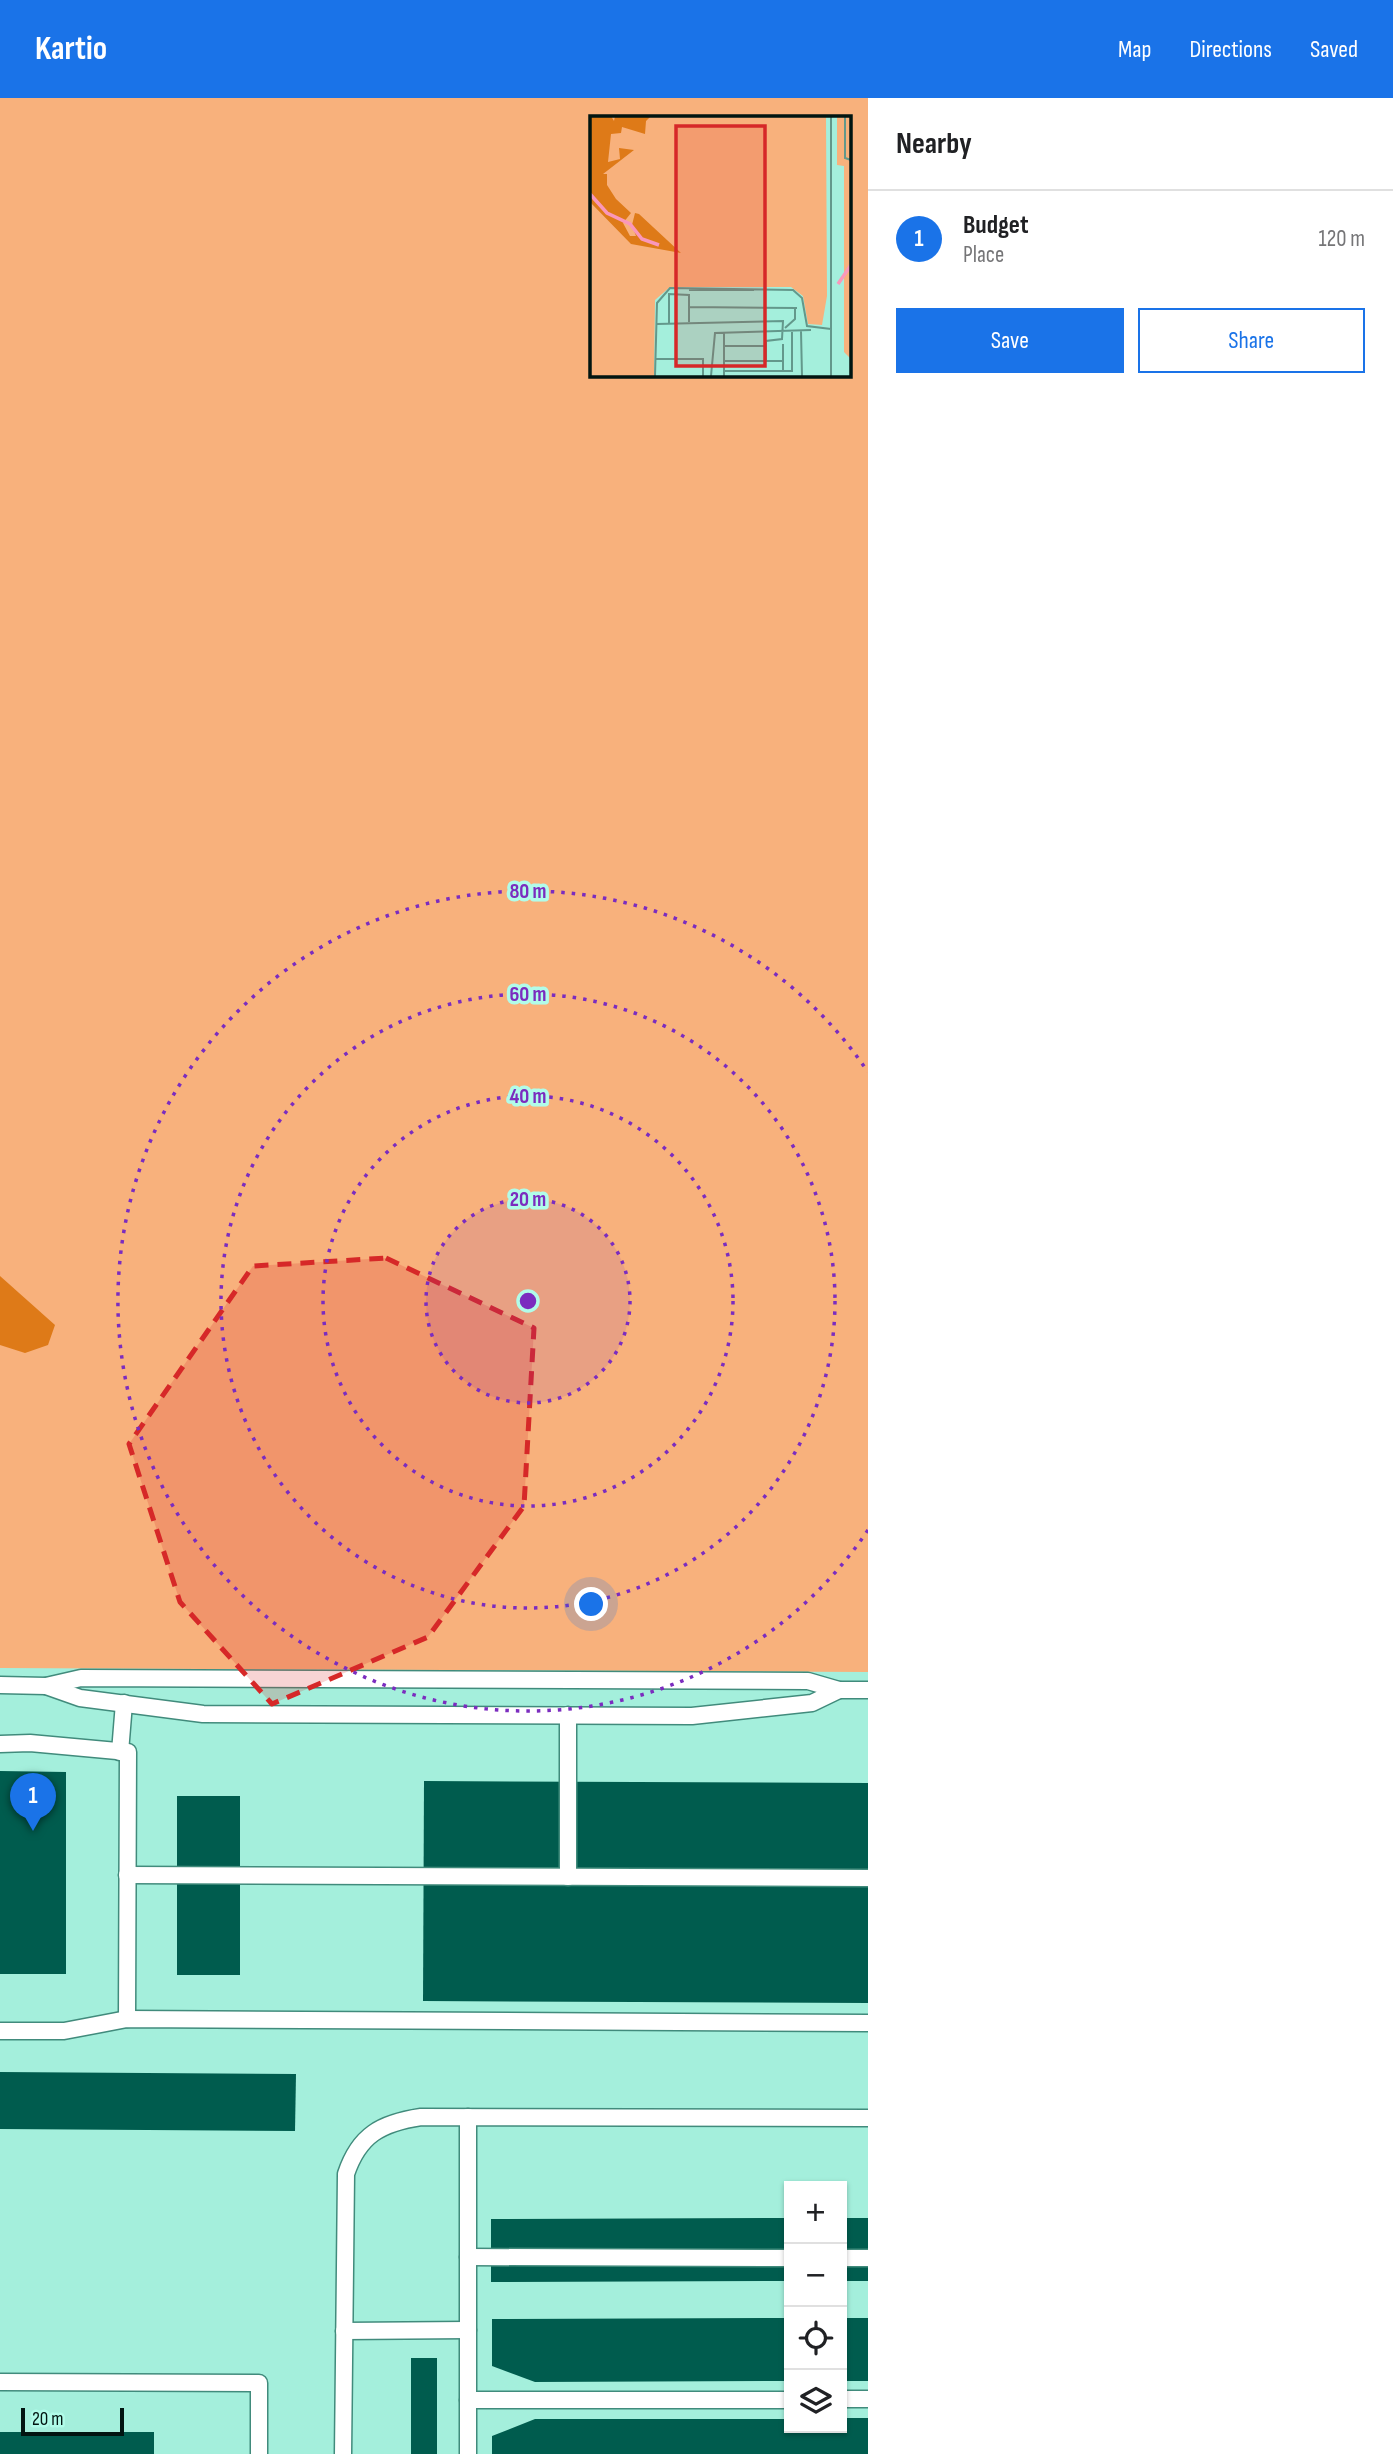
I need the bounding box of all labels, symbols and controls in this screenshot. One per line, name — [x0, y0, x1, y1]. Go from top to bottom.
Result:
text: Kartio — [35, 29, 107, 69]
text: Map — [1118, 35, 1151, 64]
text: Directions — [1189, 35, 1272, 64]
text: Saved — [1310, 35, 1358, 64]
inset map — [590, 116, 850, 376]
text: Nearby — [896, 126, 972, 162]
text: Budget — [963, 210, 1028, 241]
text: 1 — [914, 225, 924, 253]
text: 120 m — [1319, 225, 1365, 253]
text: Place — [963, 241, 1004, 269]
button: Save — [896, 308, 1124, 373]
button: Share — [1138, 308, 1365, 373]
text: 80 m — [509, 879, 547, 904]
text: 60 m — [509, 982, 547, 1007]
text: 40 m — [510, 1084, 546, 1109]
text: 20 m — [510, 1187, 546, 1212]
centre of rings — [516, 1289, 540, 1313]
your location — [574, 1587, 608, 1621]
pin: 1 — [10, 1773, 56, 1831]
map controls — [784, 2181, 847, 2433]
button: + — [784, 2181, 847, 2244]
button: − — [784, 2244, 847, 2307]
button: locate — [784, 2307, 847, 2370]
button: layers — [784, 2370, 847, 2433]
scale bar — [21, 2405, 124, 2437]
text: 20 m — [32, 2408, 64, 2431]

